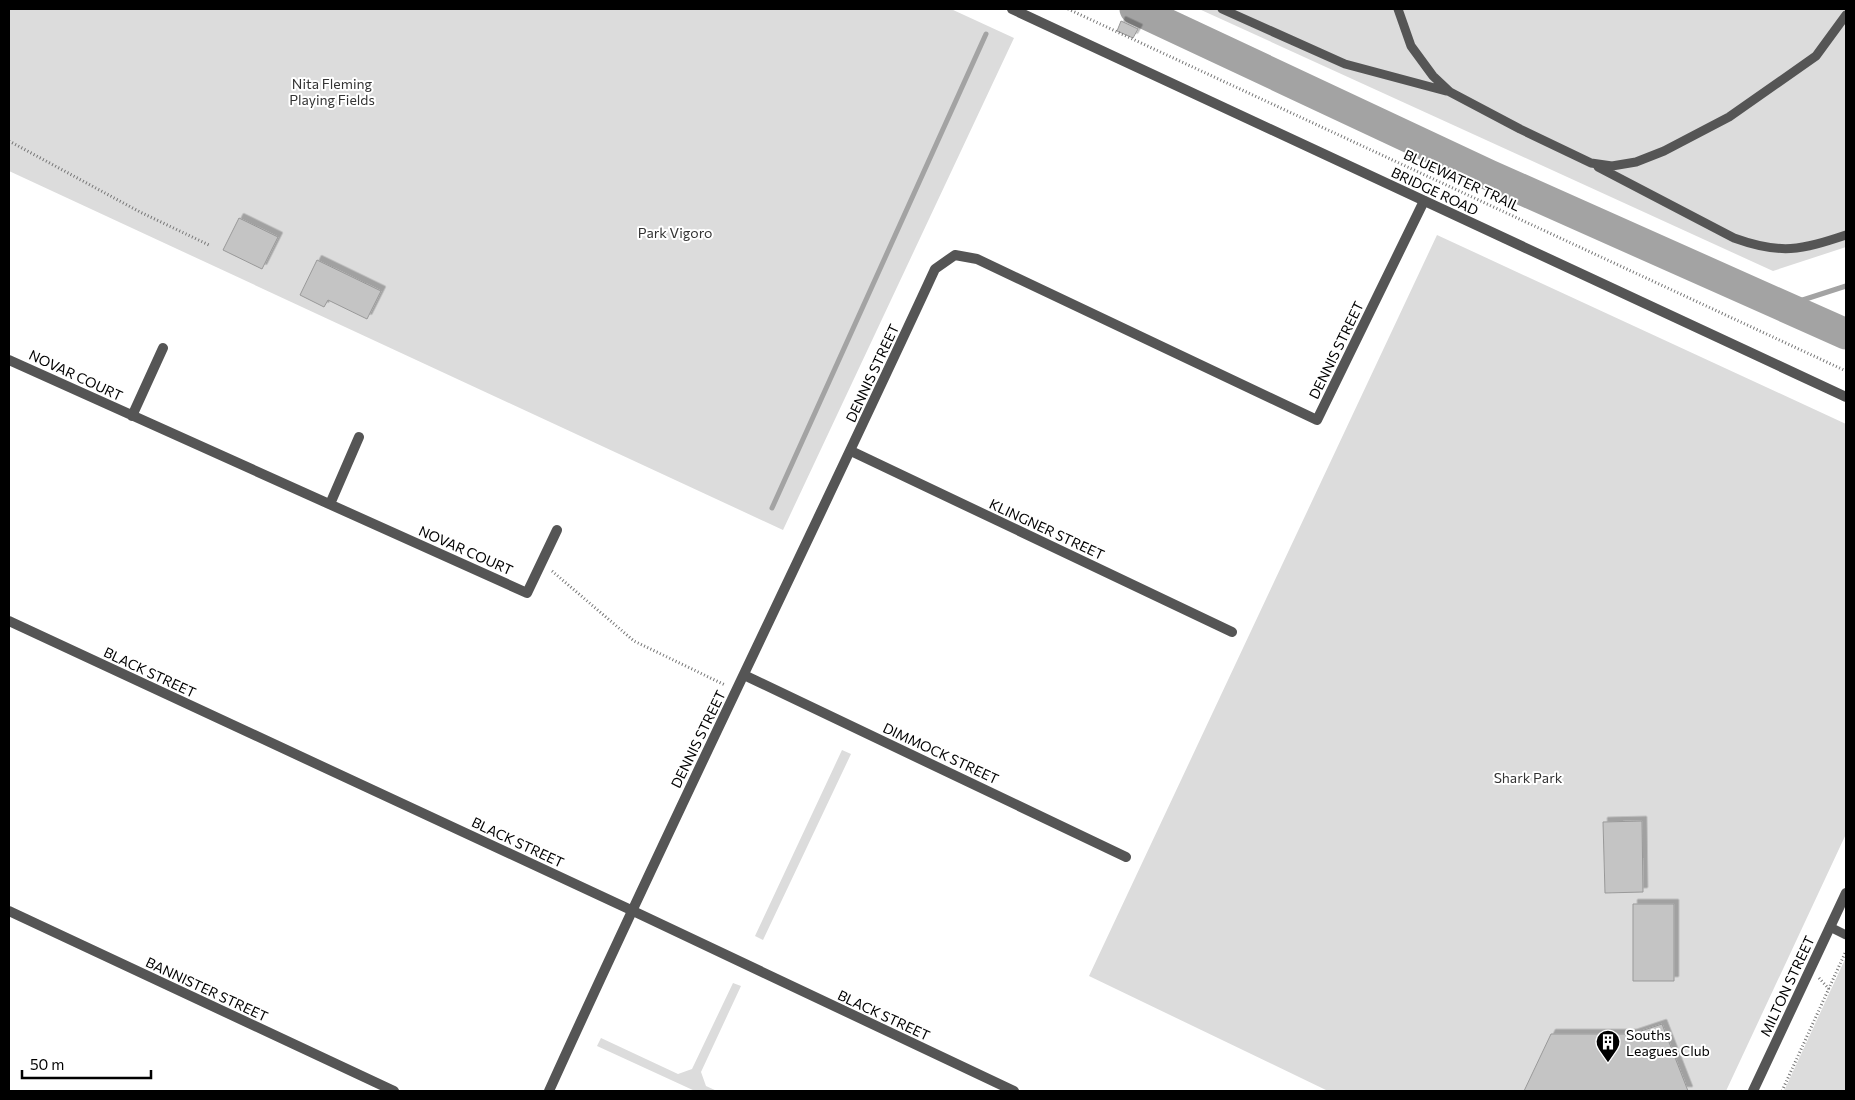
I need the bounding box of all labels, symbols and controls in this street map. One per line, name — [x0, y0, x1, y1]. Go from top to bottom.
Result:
park label: Nita Fleming Playing Fields — [289, 75, 375, 108]
street label: BLUEWATER TRAIL — [1401, 146, 1523, 214]
street label: BRIDGE ROAD — [1389, 163, 1481, 219]
park label: Park Vigoro — [638, 224, 712, 241]
street label: DENNIS STREET — [1305, 298, 1367, 402]
street label: DENNIS STREET — [842, 321, 902, 425]
street label: NOVAR COURT — [26, 346, 126, 404]
street label: KLINGNER STREET — [987, 495, 1107, 563]
street label: NOVAR COURT — [416, 522, 516, 578]
street label: BLACK STREET — [101, 643, 199, 701]
street label: DENNIS STREET — [667, 687, 729, 791]
street label: DIMMOCK STREET — [880, 719, 1002, 787]
park label: Shark Park — [1494, 769, 1563, 786]
street label: BLACK STREET — [469, 813, 567, 871]
street label: MILTON STREET — [1756, 933, 1818, 1039]
street label: BANNISTER STREET — [143, 953, 271, 1025]
street label: BLACK STREET — [835, 986, 933, 1044]
place label: Souths Leagues Club — [1626, 1026, 1710, 1059]
building icon: Souths Leagues Club — [1595, 1029, 1621, 1063]
scale bar — [22, 1048, 151, 1080]
text: 50 m — [30, 1055, 64, 1073]

